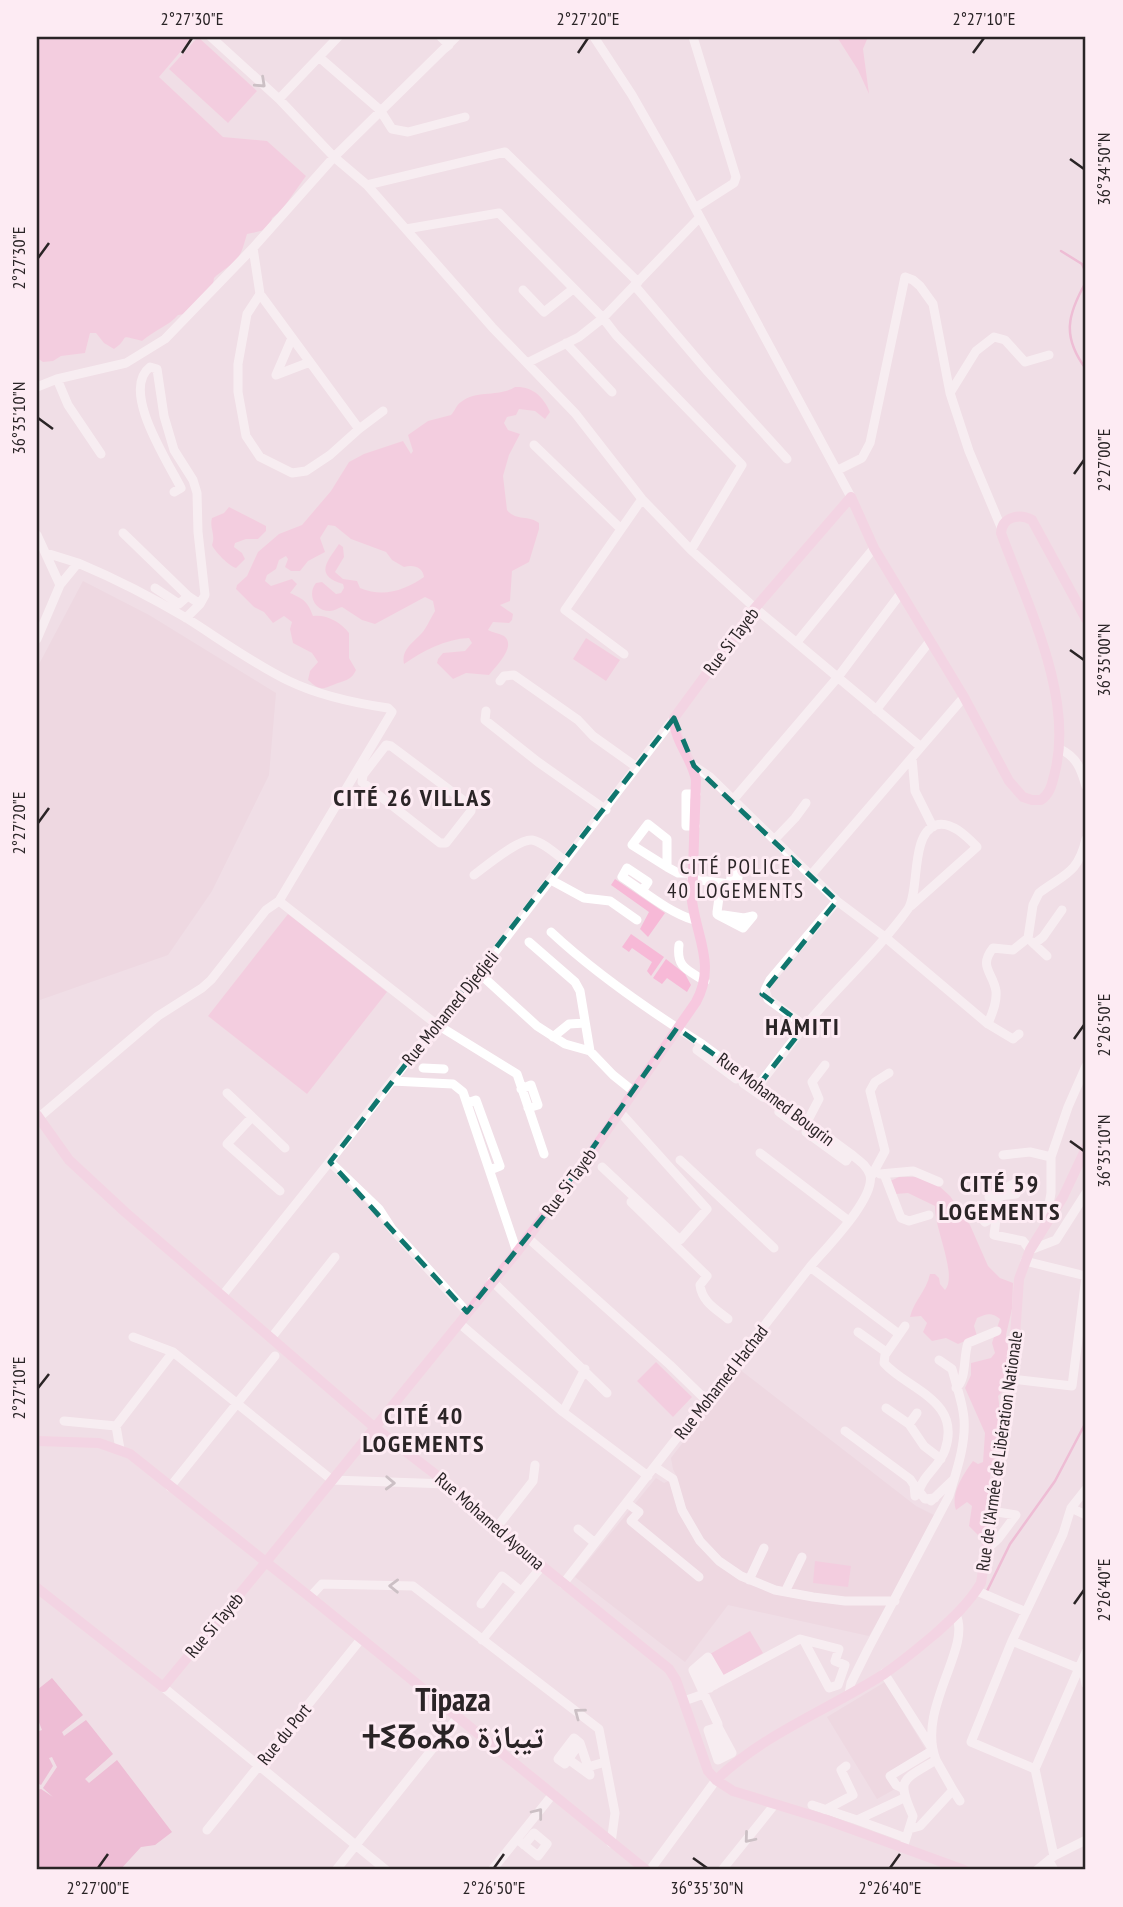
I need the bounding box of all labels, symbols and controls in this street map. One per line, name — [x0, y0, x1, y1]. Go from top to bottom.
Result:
text: 2°27'30"E — [161, 7, 223, 30]
text: 2°27'20"E — [557, 7, 619, 30]
text: 2°27'10"E — [953, 7, 1015, 30]
one-way arrow — [253, 75, 266, 87]
text: 36°34'50"N — [1092, 133, 1115, 205]
text: 2°27'30"E — [7, 227, 30, 289]
text: 36°35'10"N — [7, 382, 30, 454]
text: 2°27'00"E — [1092, 429, 1115, 491]
street label: Rue Si Tayeb — [698, 603, 764, 679]
text: 36°35'00"N — [1092, 624, 1115, 696]
district label: CITÉ 26 VILLAS — [333, 782, 493, 813]
text: 2°27'20"E — [7, 792, 30, 854]
district label: CITÉ POLICE 40 LOGEMENTS — [667, 853, 805, 904]
street label: Rue Mohamed Djedjeli — [397, 946, 503, 1070]
text: 2°26'50"E — [1092, 994, 1115, 1056]
district label: HAMITI — [765, 1011, 841, 1042]
street label: Rue Mohamed Bougrin — [713, 1047, 839, 1151]
text: 36°35'10"N — [1092, 1115, 1115, 1187]
street label: Rue Si Tayeb — [537, 1143, 601, 1220]
district label: CITÉ 59 LOGEMENTS — [938, 1168, 1062, 1227]
street label: Rue Mohamed Hachad — [669, 1320, 773, 1444]
street label: Rue de l'Armée de Libération Nationale — [971, 1329, 1027, 1573]
text: 2°27'10"E — [7, 1357, 30, 1419]
district label: CITÉ 40 LOGEMENTS — [362, 1400, 486, 1459]
street label: Rue Mohamed Ayouna — [430, 1467, 550, 1575]
one-way arrow — [385, 1475, 396, 1490]
text: 2°26'40"E — [1092, 1559, 1115, 1621]
one-way arrow — [389, 1578, 399, 1594]
street label: Rue Si Tayeb — [180, 1587, 248, 1662]
district label: Tipaza ⵜⵉⵒⴰⵣⴰ تيبازة — [362, 1678, 544, 1757]
street label: Rue du Port — [252, 1698, 316, 1770]
one-way arrow — [574, 1709, 587, 1722]
one-way arrow — [529, 1808, 542, 1820]
one-way arrow — [745, 1829, 757, 1842]
text: 2°27'00"E — [67, 1876, 129, 1899]
text: 2°26'50"E — [463, 1876, 525, 1899]
text: 36°35'30"N — [671, 1876, 743, 1899]
text: 2°26'40"E — [859, 1876, 921, 1899]

